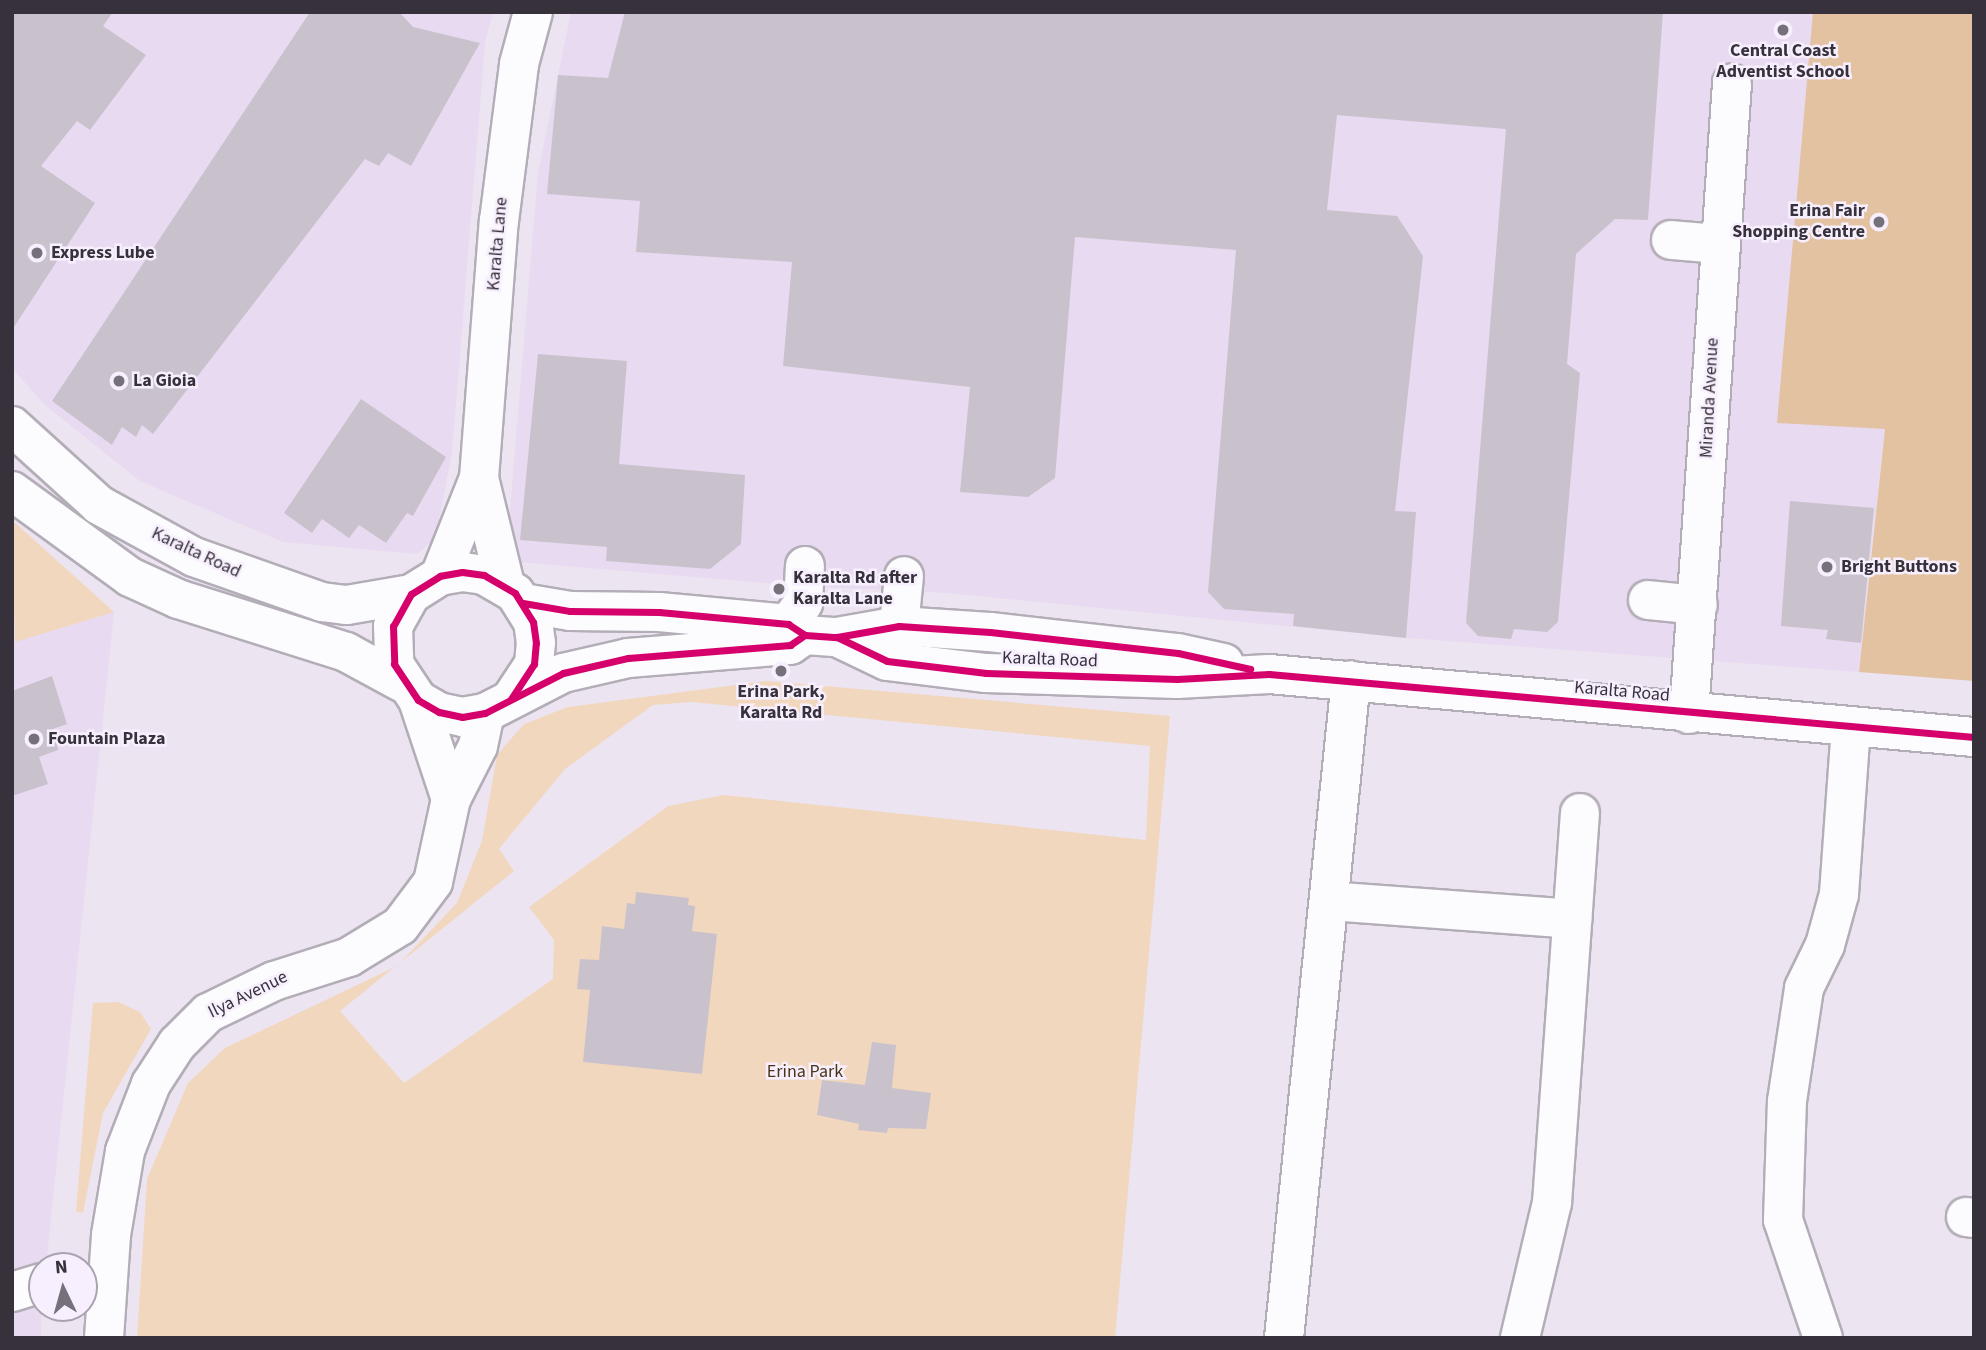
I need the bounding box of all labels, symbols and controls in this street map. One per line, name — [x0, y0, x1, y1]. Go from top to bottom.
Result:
marker: Central Coast Adventist School — [1775, 22, 1791, 38]
place label: Central Coast Adventist School — [1716, 41, 1850, 84]
street label: Karalta Lane — [483, 196, 513, 292]
place label: Erina Fair Shopping Centre — [1732, 201, 1865, 244]
marker: Erina Fair Shopping Centre — [1871, 214, 1887, 230]
place label: Express Lube — [51, 242, 154, 264]
marker: Express Lube — [29, 245, 45, 261]
street label: Miranda Avenue — [1696, 337, 1724, 459]
place label: La Gioia — [133, 370, 196, 392]
marker: La Gioia — [111, 373, 127, 389]
street label: Karalta Road — [148, 523, 244, 583]
place label: Bright Buttons — [1841, 556, 1957, 578]
marker: Bright Buttons — [1819, 559, 1835, 575]
place label: Karalta Rd after Karalta Lane — [793, 568, 917, 610]
marker: Karalta Rd after Karalta Lane — [771, 581, 787, 597]
street label: Karalta Road — [1002, 648, 1098, 672]
marker: Erina Park, Karalta Rd — [773, 663, 789, 679]
street label: Karalta Road — [1573, 677, 1671, 707]
place label: Erina Park, Karalta Rd — [737, 682, 825, 724]
place label: Fountain Plaza — [48, 728, 165, 750]
marker: Fountain Plaza — [26, 731, 42, 747]
street label: Ilya Avenue — [205, 967, 291, 1023]
park label: Erina Park — [767, 1061, 843, 1083]
north arrow — [28, 1252, 98, 1322]
text: N — [54, 1254, 69, 1282]

